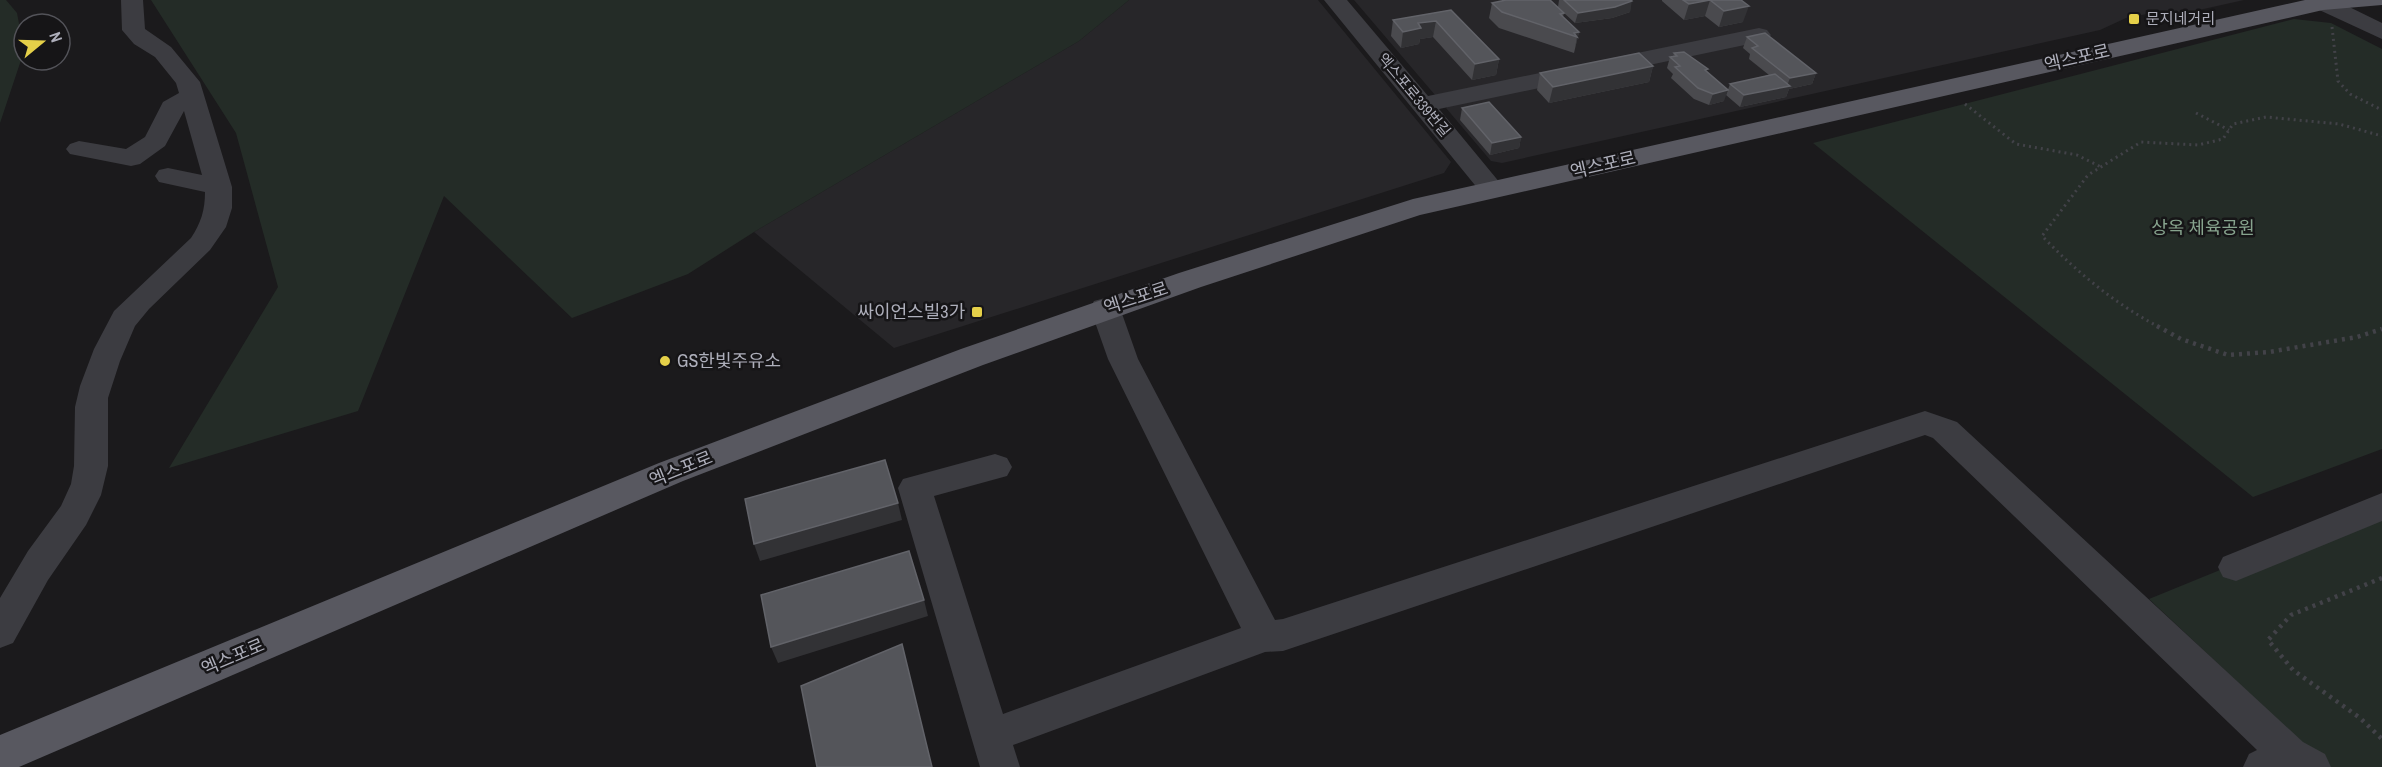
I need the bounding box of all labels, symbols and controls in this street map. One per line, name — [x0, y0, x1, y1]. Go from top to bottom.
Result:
place label: 문지네거리 — [2146, 8, 2215, 29]
north arrow — [12, 12, 72, 72]
marker: 문지네거리 — [2127, 12, 2141, 26]
text: N — [44, 29, 68, 45]
street label: 엑스포로 — [2042, 38, 2112, 77]
street label: 엑스포로339번길 — [1373, 48, 1456, 141]
street label: 엑스포로 — [1568, 145, 1638, 184]
park label: 상옥 체육공원 — [2151, 215, 2255, 240]
street label: 엑스포로 — [1100, 275, 1171, 320]
place label: 싸이언스빌3가 — [857, 299, 965, 324]
marker: 싸이언스빌3가 — [970, 305, 984, 319]
place label: GS한빛주유소 — [677, 348, 781, 373]
marker: GS한빛주유소 — [658, 354, 672, 368]
street label: 엑스포로 — [645, 445, 716, 493]
street label: 엑스포로 — [197, 632, 268, 681]

